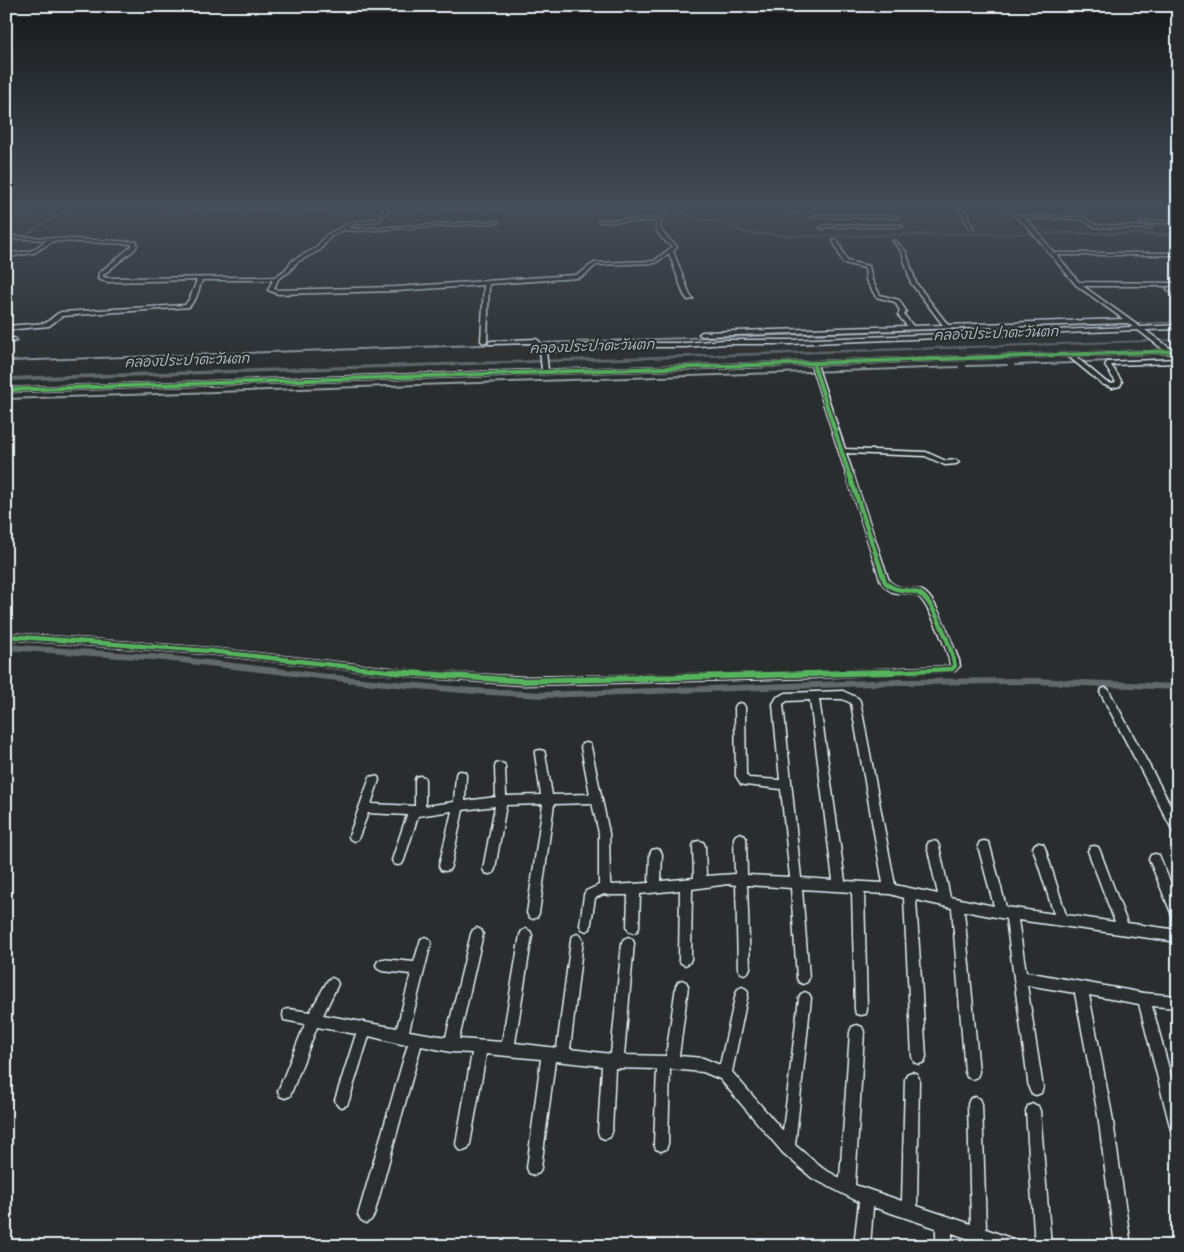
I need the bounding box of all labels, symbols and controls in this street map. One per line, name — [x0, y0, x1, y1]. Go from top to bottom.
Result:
water label: คลองประปาตะวันตก — [933, 323, 1060, 345]
water label: คลองประปาตะวันตก — [529, 336, 656, 358]
water label: คลองประปาตะวันตก — [124, 350, 251, 372]

